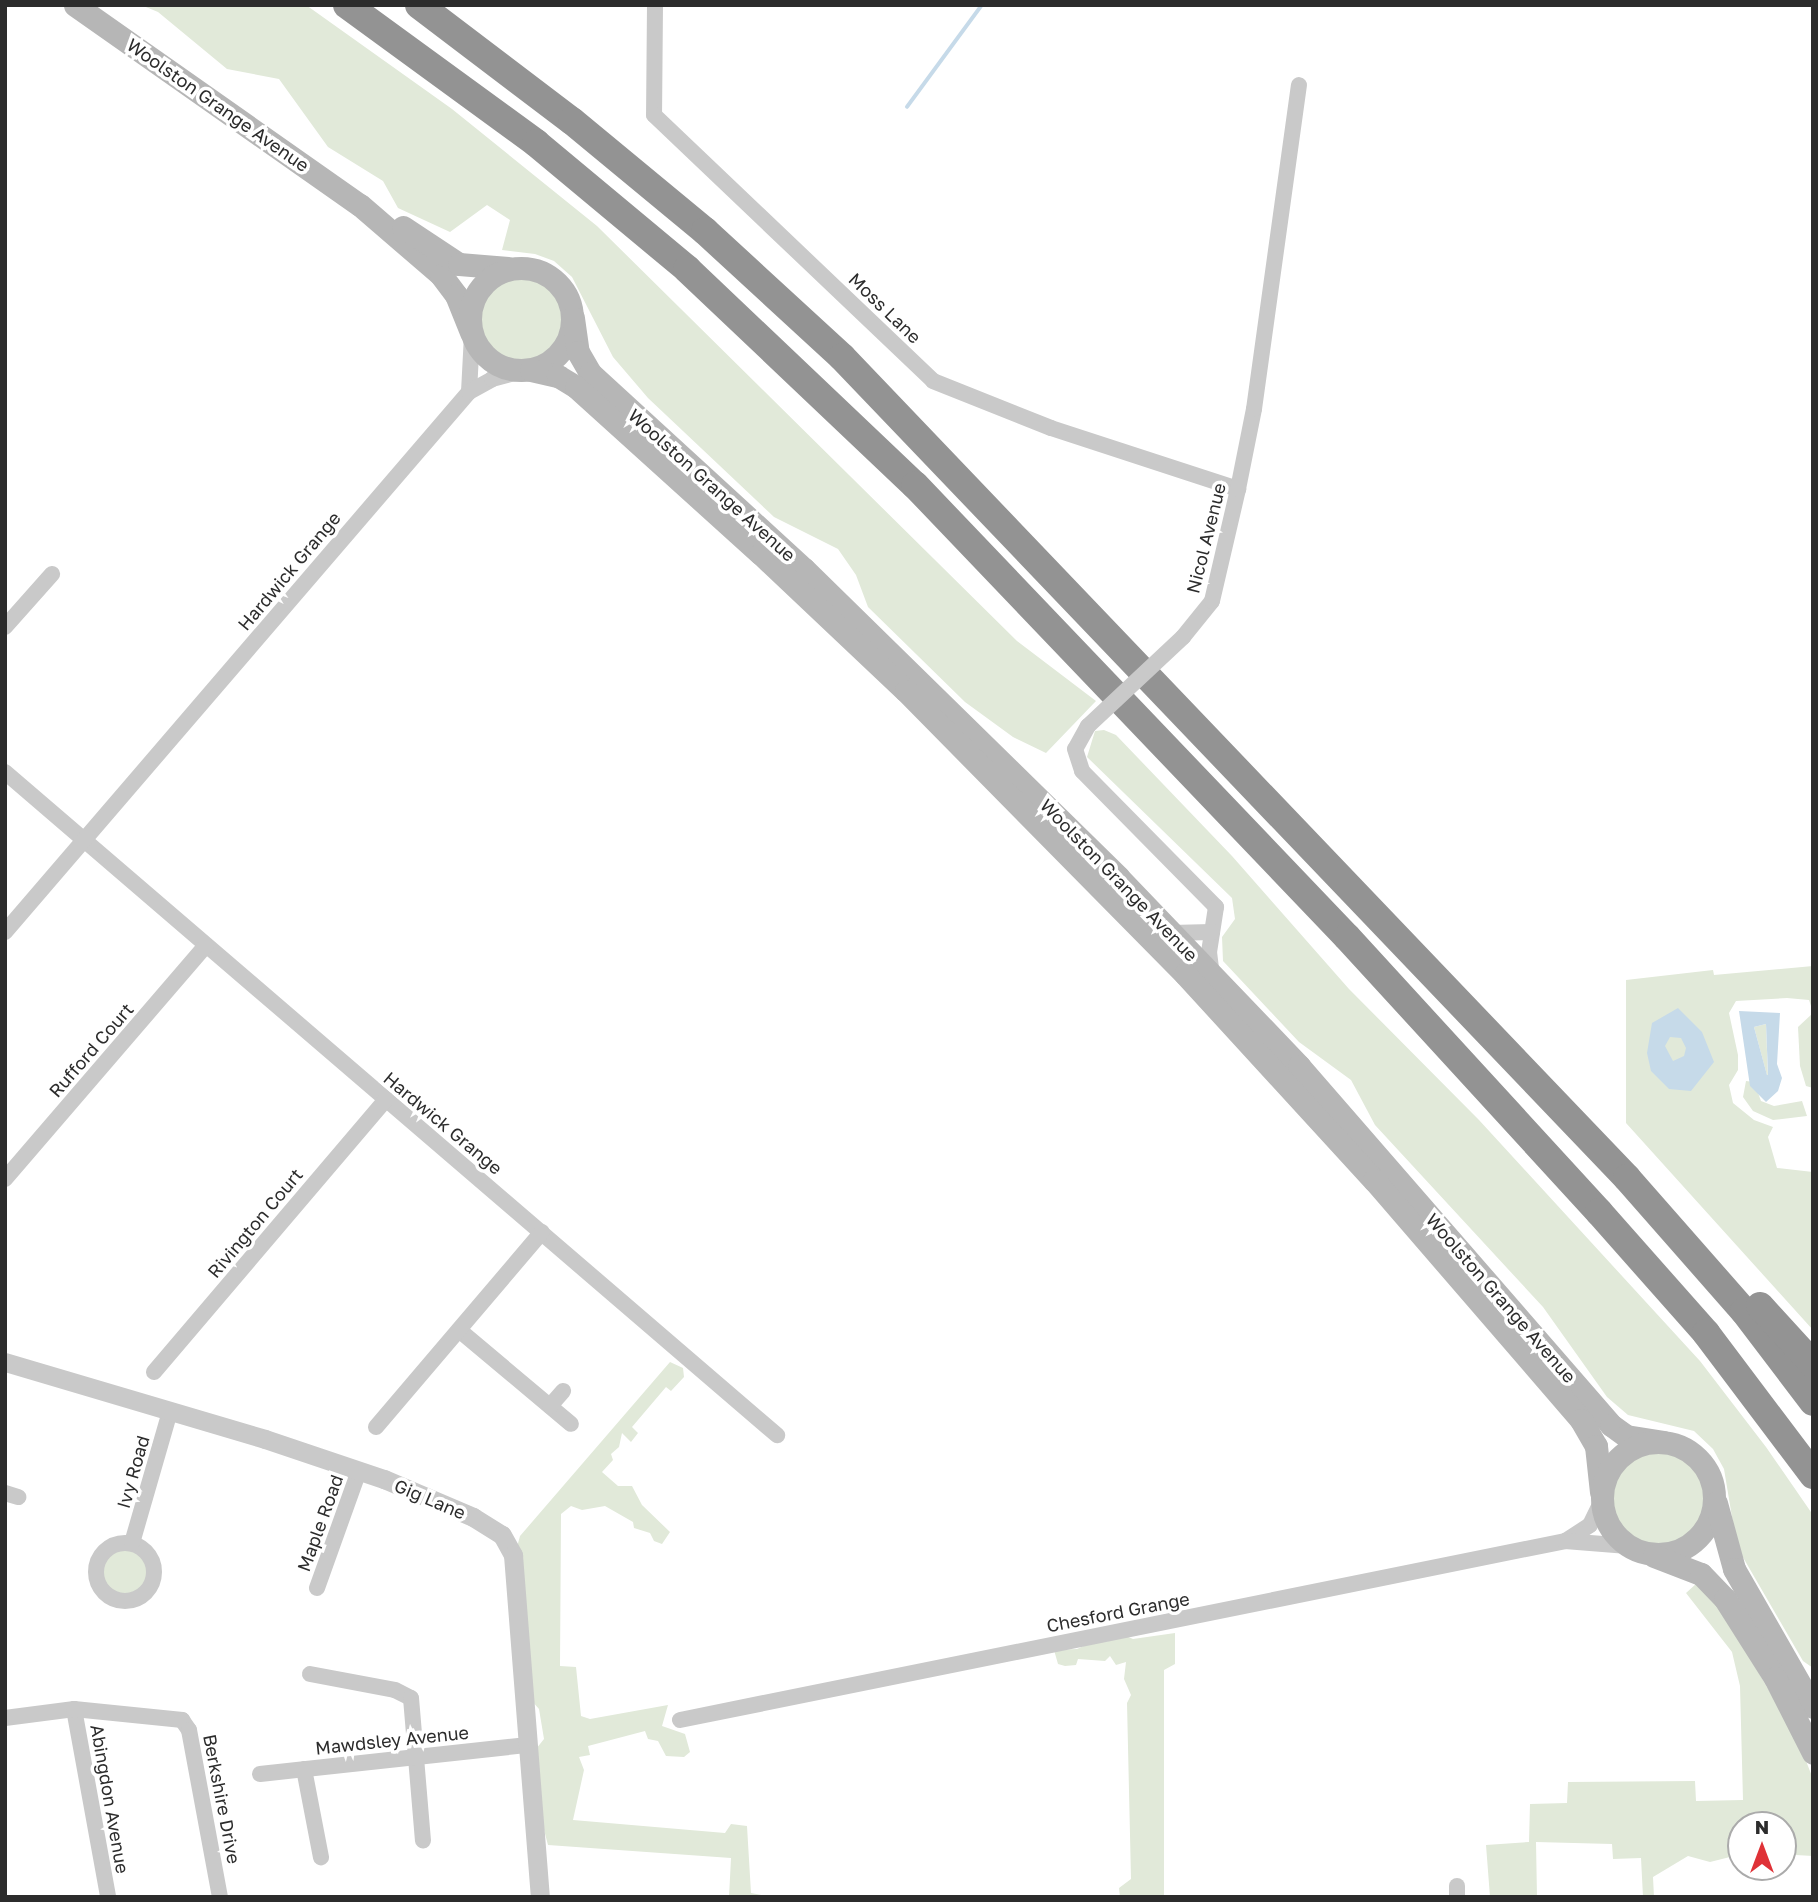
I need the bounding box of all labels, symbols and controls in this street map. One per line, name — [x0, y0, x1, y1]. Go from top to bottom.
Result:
street label: Woolston Grange Avenue — [123, 34, 313, 176]
street label: Moss Lane — [844, 268, 926, 348]
street label: Woolston Grange Avenue — [624, 404, 800, 566]
street label: Nicol Avenue — [1182, 481, 1230, 595]
street label: Hardwick Grange — [233, 507, 345, 635]
street label: Woolston Grange Avenue — [1036, 794, 1202, 966]
street label: Rufford Court — [44, 999, 138, 1101]
street label: Hardwick Grange — [379, 1067, 507, 1179]
street label: Rivington Court — [203, 1164, 307, 1282]
street label: Woolston Grange Avenue — [1422, 1209, 1580, 1387]
street label: Ivy Road — [112, 1433, 154, 1511]
street label: Maple Road — [293, 1472, 347, 1574]
street label: Gig Lane — [391, 1474, 469, 1524]
street label: Chesford Grange — [1045, 1588, 1191, 1636]
street label: Mawdsley Avenue — [314, 1721, 470, 1759]
street label: Abingdon Avenue — [86, 1723, 134, 1875]
street label: Berkshire Drive — [199, 1732, 245, 1866]
north arrow — [1727, 1811, 1797, 1881]
text: N — [1755, 1815, 1769, 1838]

